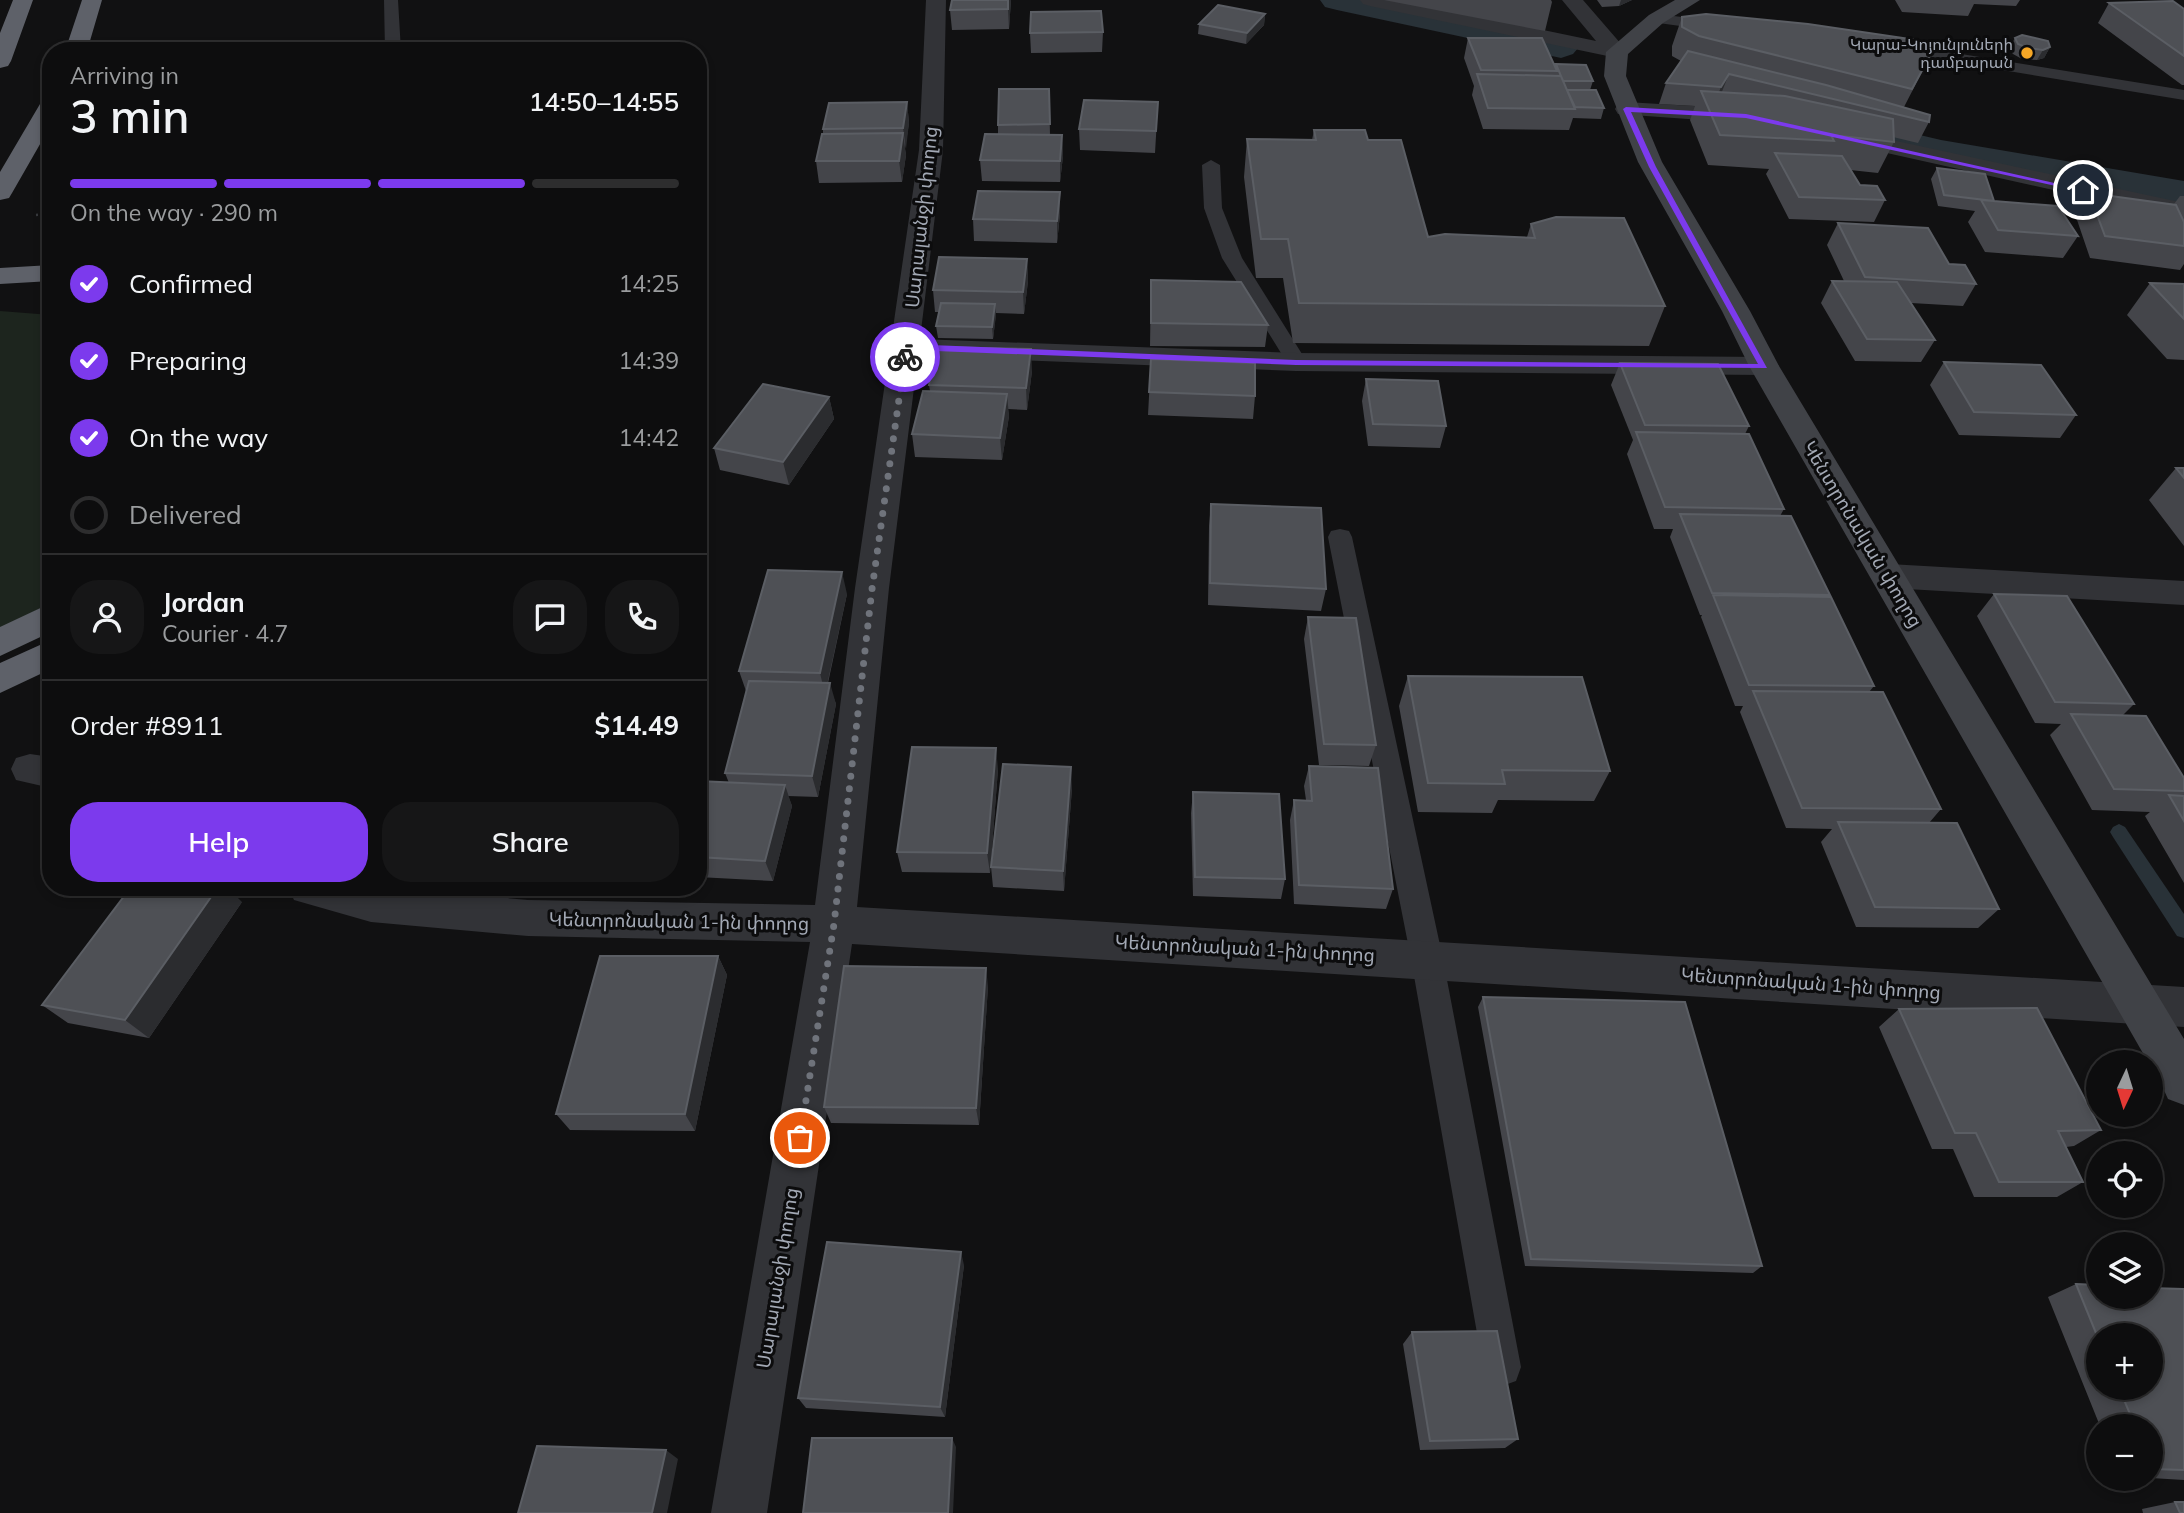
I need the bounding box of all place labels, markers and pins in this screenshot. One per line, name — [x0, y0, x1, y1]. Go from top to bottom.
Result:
place label: Կարա-Կոյունլուների դամբարան — [1850, 34, 2013, 72]
marker: Կարա-Կոյունլուների դամբարան — [2019, 45, 2035, 61]
pin — [2053, 160, 2113, 220]
pin — [770, 1108, 830, 1168]

